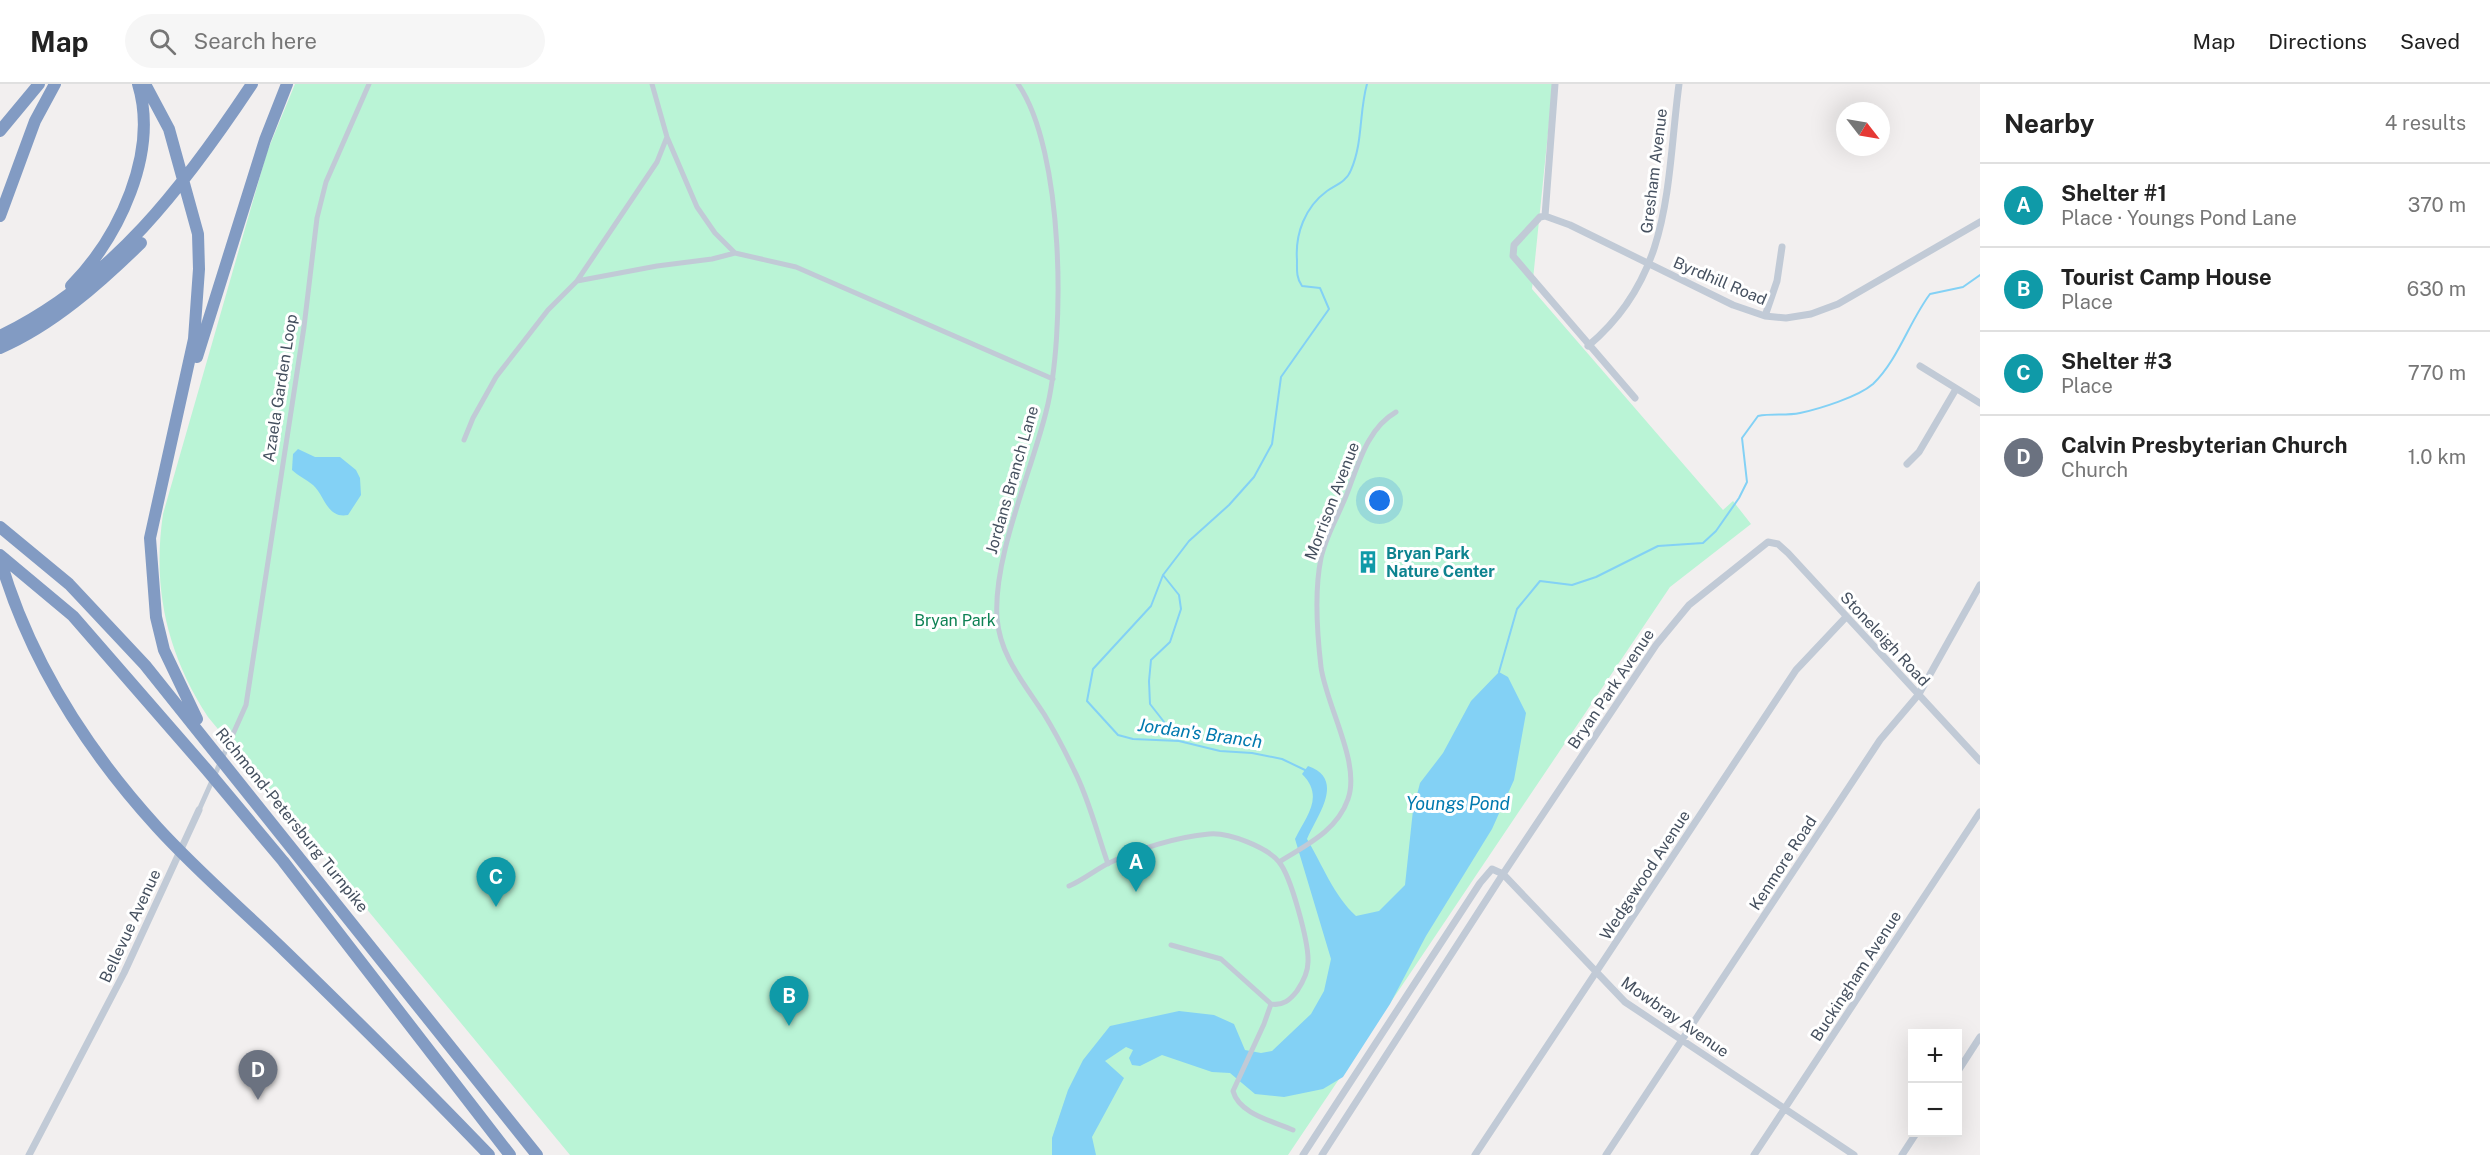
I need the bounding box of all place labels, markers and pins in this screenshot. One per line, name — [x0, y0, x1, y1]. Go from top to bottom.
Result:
place label: Bryan Park Nature Center — [1386, 544, 1495, 581]
building icon: Bryan Park Nature Center — [1355, 549, 1381, 575]
pin: A — [1116, 842, 1156, 892]
pin: C — [476, 858, 516, 907]
pin: B — [770, 976, 808, 1026]
pin: D — [238, 1050, 278, 1100]

